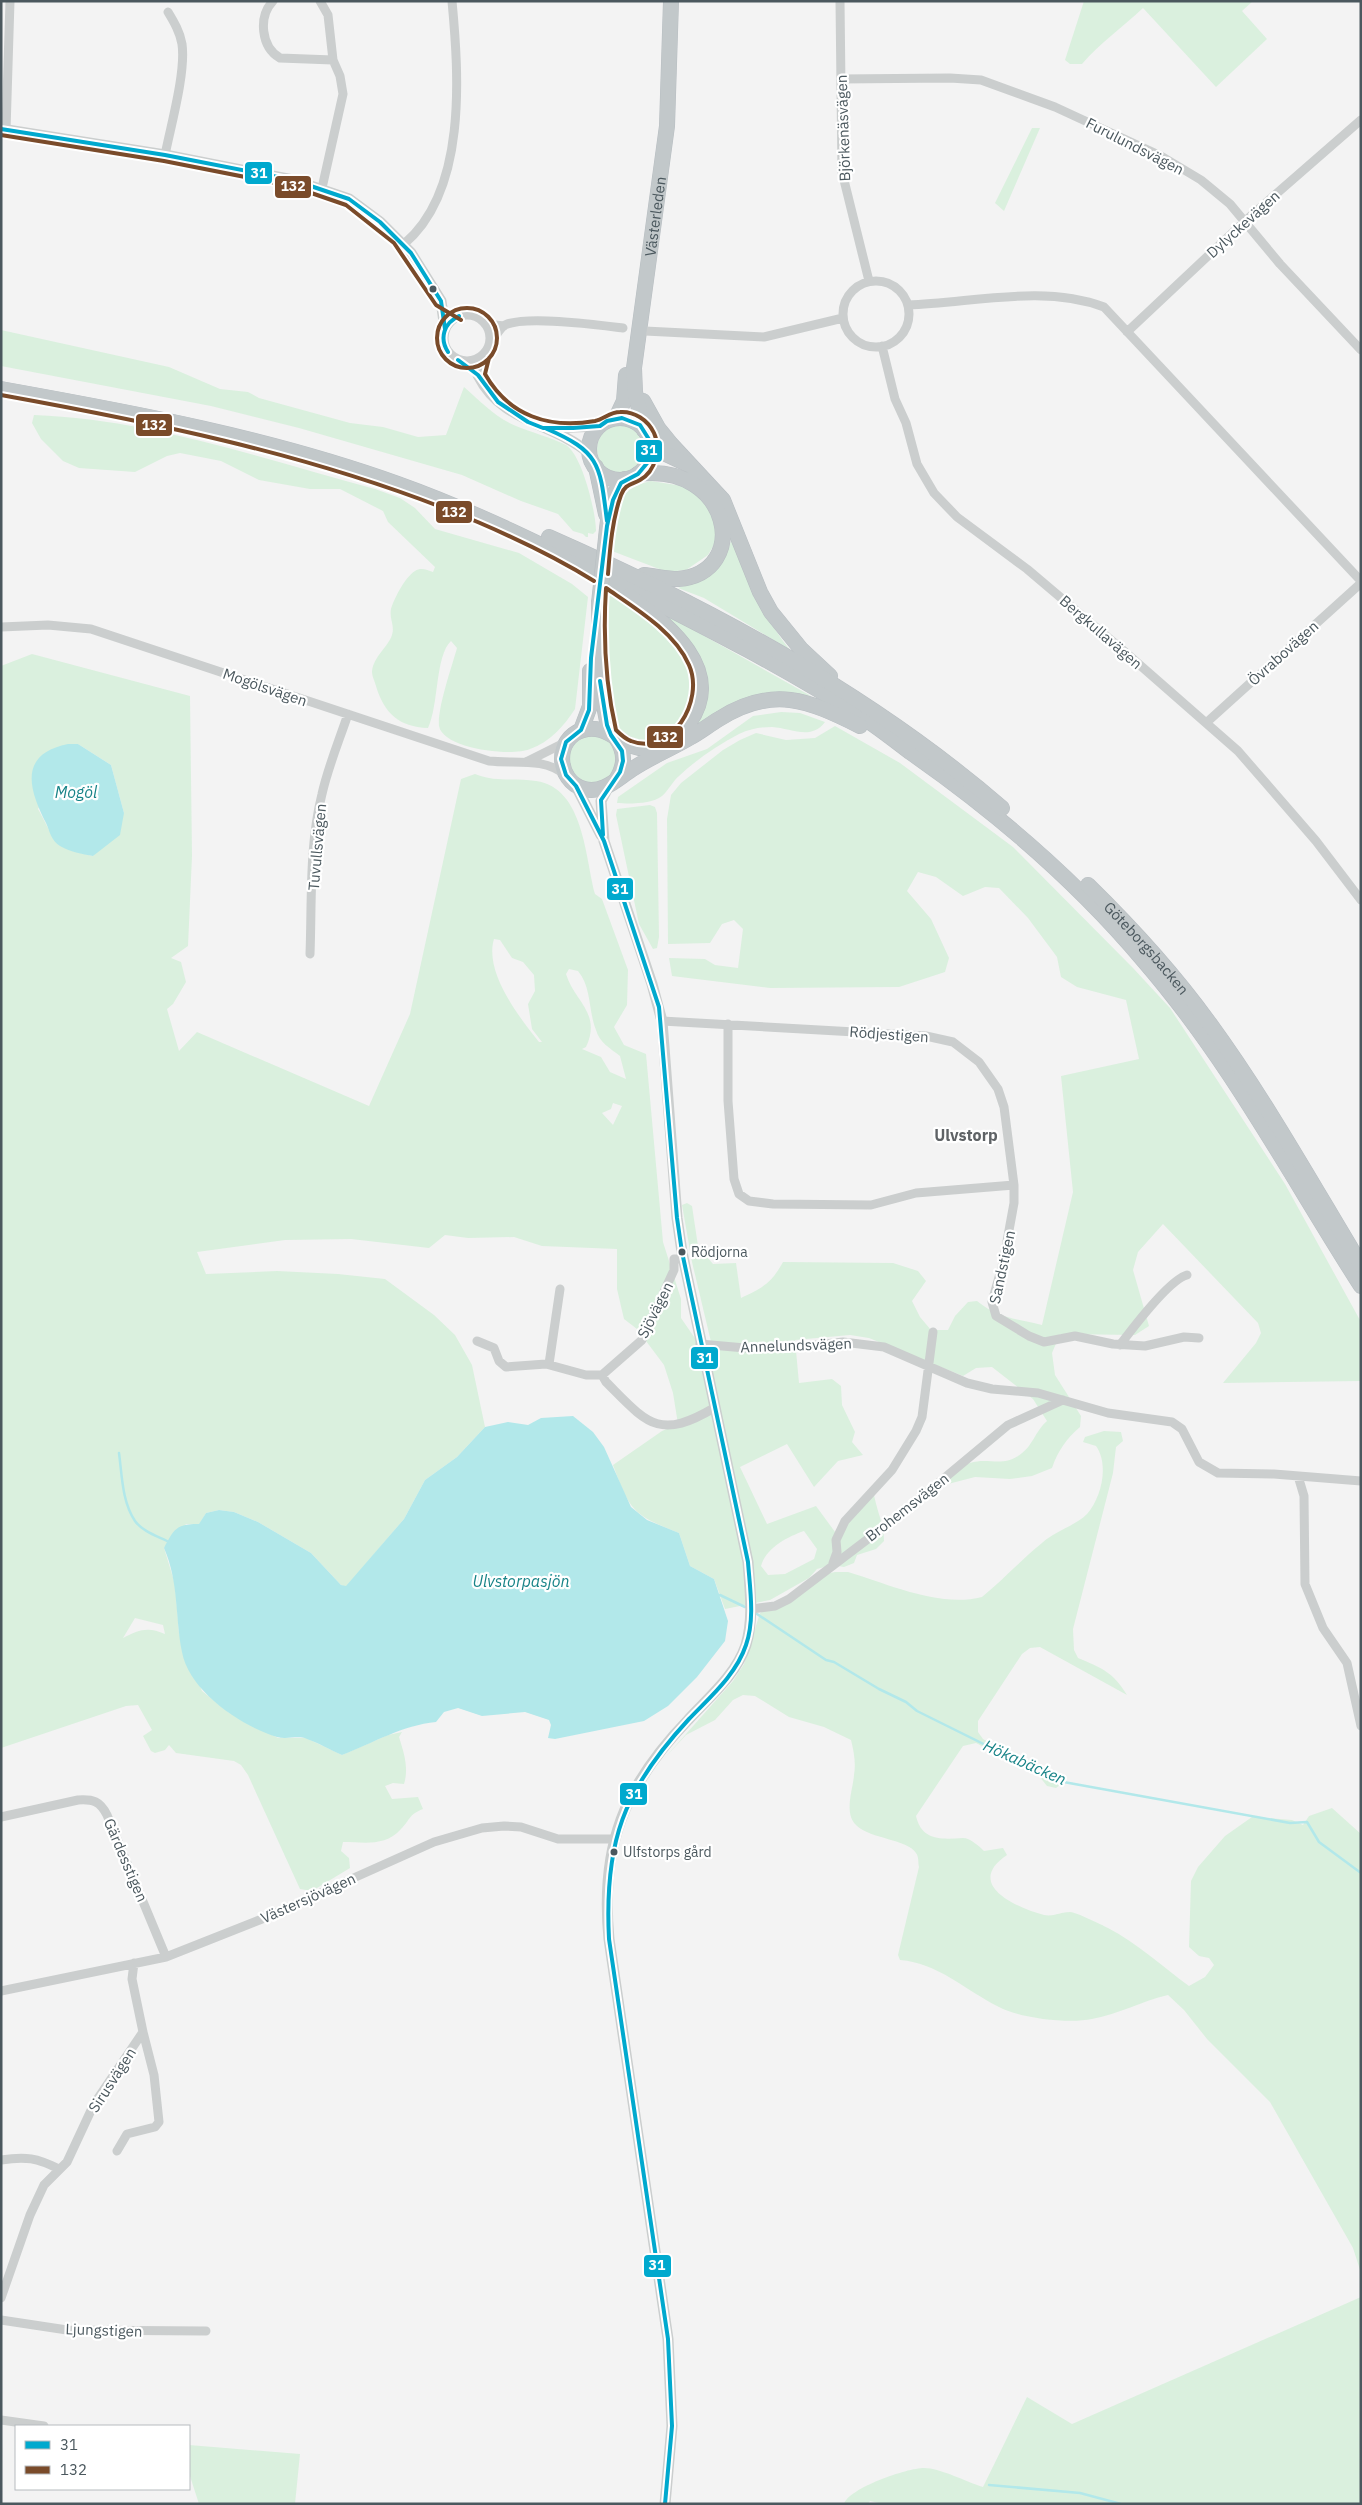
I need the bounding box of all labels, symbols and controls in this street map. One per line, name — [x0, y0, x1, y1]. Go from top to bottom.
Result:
street label: Björkenäsvägen — [832, 74, 854, 182]
street label: Furulundsvägen — [1083, 113, 1187, 179]
line badge: 31 — [244, 161, 273, 185]
text: 31 — [251, 164, 268, 182]
line badge: 132 — [274, 175, 312, 199]
street label: Västerleden — [640, 175, 670, 258]
text: 132 — [280, 177, 306, 195]
street label: Dylyckevägen — [1202, 186, 1284, 262]
unlabelled marker — [428, 284, 438, 294]
line badge: 132 — [135, 413, 173, 437]
text: 132 — [141, 416, 167, 434]
line badge: 31 — [635, 439, 663, 463]
text: 31 — [641, 441, 658, 459]
line badge: 132 — [435, 500, 473, 524]
text: 132 — [441, 503, 467, 521]
street label: Bergkullavägen — [1056, 591, 1146, 673]
street label: Övrabovägen — [1244, 616, 1322, 690]
street label: Mogölsvägen — [220, 664, 310, 710]
line badge: 132 — [646, 725, 684, 749]
text: 132 — [652, 728, 678, 746]
water label: Mogöl — [55, 782, 98, 802]
street label: Tuvullsvägen — [304, 803, 330, 891]
line badge: 31 — [606, 877, 634, 901]
text: 31 — [612, 880, 629, 898]
street label: Göteborgsbacken — [1100, 897, 1193, 998]
street label: Rödjestigen — [849, 1022, 929, 1046]
district label: Ulvstorp — [934, 1125, 998, 1145]
street label: Sandstigen — [985, 1228, 1019, 1306]
place label: Rödjorna — [691, 1243, 748, 1261]
marker: Rödjorna — [677, 1247, 687, 1257]
street label: Sjövägen — [633, 1279, 677, 1341]
street label: Annelundsvägen — [740, 1334, 852, 1356]
line badge: 31 — [690, 1346, 719, 1370]
text: 31 — [697, 1349, 714, 1367]
street label: Brohemsvägen — [862, 1469, 952, 1545]
water label: Ulvstorpasjön — [472, 1571, 570, 1591]
water label: Hökabäcken — [980, 1735, 1070, 1789]
line badge: 31 — [619, 1782, 648, 1806]
text: 31 — [626, 1785, 643, 1803]
street label: Gärdesstigen — [100, 1815, 152, 1905]
place label: Ulfstorps gård — [623, 1843, 712, 1861]
marker: Ulfstorps gård — [609, 1847, 619, 1857]
street label: Västersjövägen — [258, 1869, 358, 1927]
street label: Sirusvägen — [84, 2044, 140, 2116]
line badge: 31 — [643, 2254, 672, 2278]
text: 31 — [649, 2256, 666, 2274]
street label: Ljungstigen — [65, 2319, 143, 2341]
legend — [15, 2425, 190, 2490]
text: 31 — [60, 2435, 78, 2454]
text: 132 — [60, 2460, 87, 2479]

